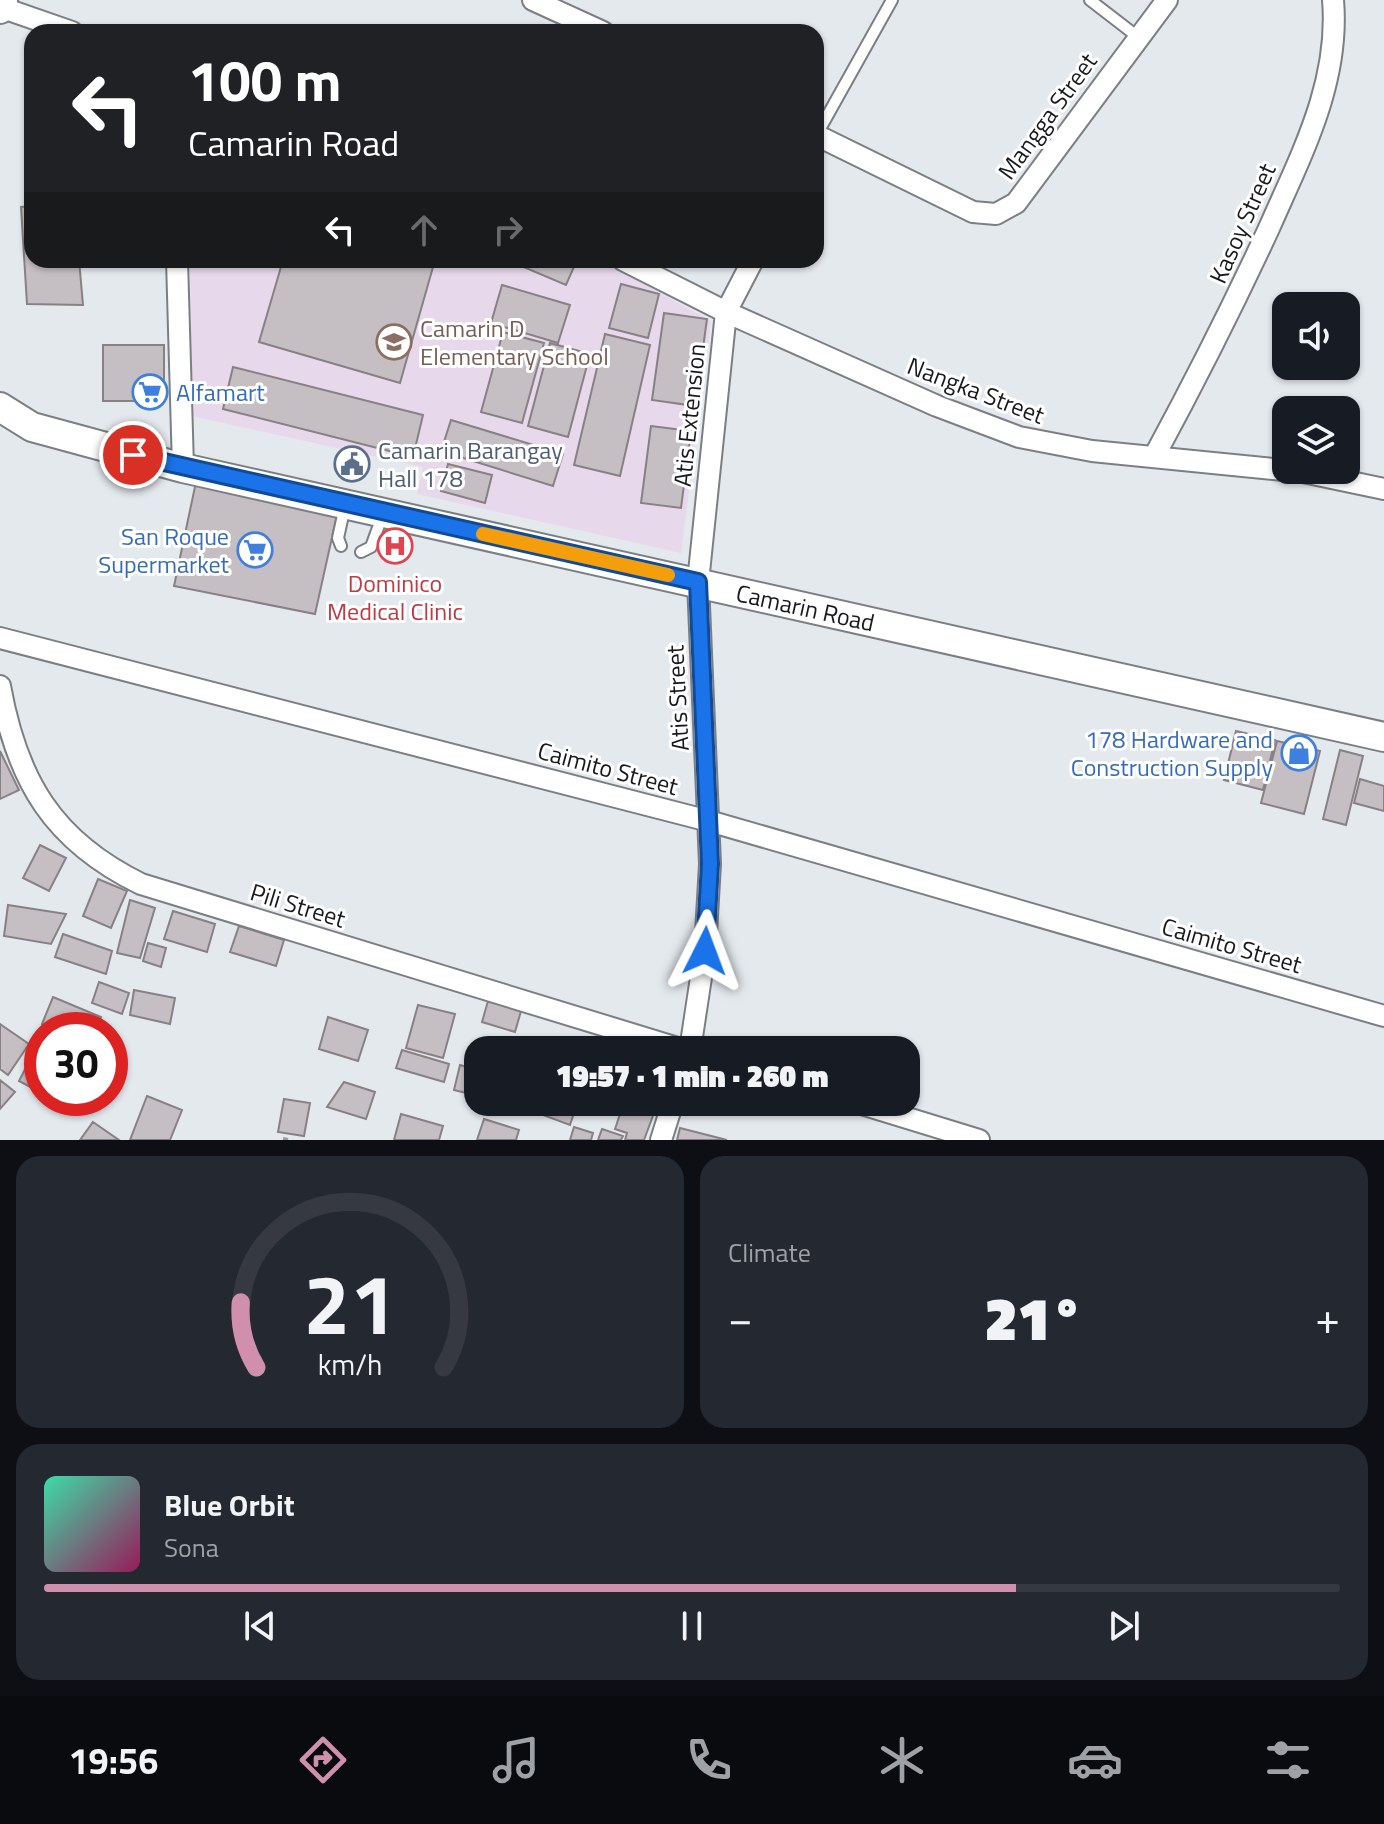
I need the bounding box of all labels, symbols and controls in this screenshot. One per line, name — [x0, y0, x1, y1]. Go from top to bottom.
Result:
text: 100 m — [188, 38, 341, 123]
street label: Mangga Street — [989, 45, 1106, 187]
icon: left — [56, 56, 160, 160]
text: Camarin Road — [188, 115, 399, 170]
street label: Kasoy Street — [1200, 157, 1285, 289]
icon: left — [318, 208, 362, 252]
icon: ahead — [402, 208, 446, 252]
icon: right — [486, 208, 530, 252]
map controls — [1272, 292, 1360, 484]
button: sound — [1272, 292, 1360, 380]
place label: Camarin D Elementary School — [420, 310, 609, 374]
school or university icon: Camarin D Elementary School — [375, 323, 413, 361]
street label: Atis Extension — [664, 342, 714, 488]
street label: Nangka Street — [902, 347, 1050, 433]
supermarket icon: Alfamart — [131, 373, 169, 411]
place label: Alfamart — [176, 374, 265, 410]
button: layers — [1272, 396, 1360, 484]
pin — [99, 421, 167, 489]
place label: Camarin Barangay Hall 178 — [378, 432, 563, 496]
icon: arrive — [111, 433, 155, 477]
public building icon: Camarin Barangay Hall 178 — [333, 445, 371, 483]
place label: San Roque Supermarket — [98, 518, 230, 582]
hospital icon: Dominico Medical Clinic — [376, 527, 414, 565]
supermarket icon: San Roque Supermarket — [236, 531, 274, 569]
place label: Dominico Medical Clinic — [327, 565, 463, 629]
street label: Camarin Road — [733, 574, 878, 640]
street label: Atis Street — [656, 644, 698, 752]
place label: 178 Hardware and Construction Supply — [1071, 721, 1273, 785]
street label: Caimito Street — [534, 732, 683, 804]
shop icon: 178 Hardware and Construction Supply — [1280, 734, 1318, 772]
street label: Pili Street — [246, 874, 350, 937]
street label: Caimito Street — [1158, 908, 1307, 982]
position arrow — [663, 909, 747, 993]
speed limit sign: 30 — [24, 1012, 128, 1116]
text: 19:57 · 1 min · 260 m — [556, 1053, 828, 1099]
text: Climate — [728, 1233, 811, 1272]
text: 21 — [303, 1240, 397, 1366]
text: 21° — [985, 1272, 1084, 1363]
text: − — [728, 1284, 753, 1351]
text: + — [1315, 1284, 1340, 1351]
text: km/h — [318, 1343, 382, 1386]
text: Blue Orbit — [164, 1482, 295, 1528]
text: Sona — [164, 1528, 219, 1567]
icon: previous — [238, 1604, 282, 1648]
icon: pause — [670, 1604, 714, 1648]
icon: next — [1102, 1604, 1146, 1648]
icon: directions — [295, 1732, 351, 1788]
icon: music — [488, 1732, 544, 1788]
icon: phone — [681, 1732, 737, 1788]
icon: climate — [874, 1732, 930, 1788]
icon: car — [1067, 1732, 1123, 1788]
icon: filters — [1260, 1732, 1316, 1788]
text: 19:56 — [68, 1733, 158, 1788]

